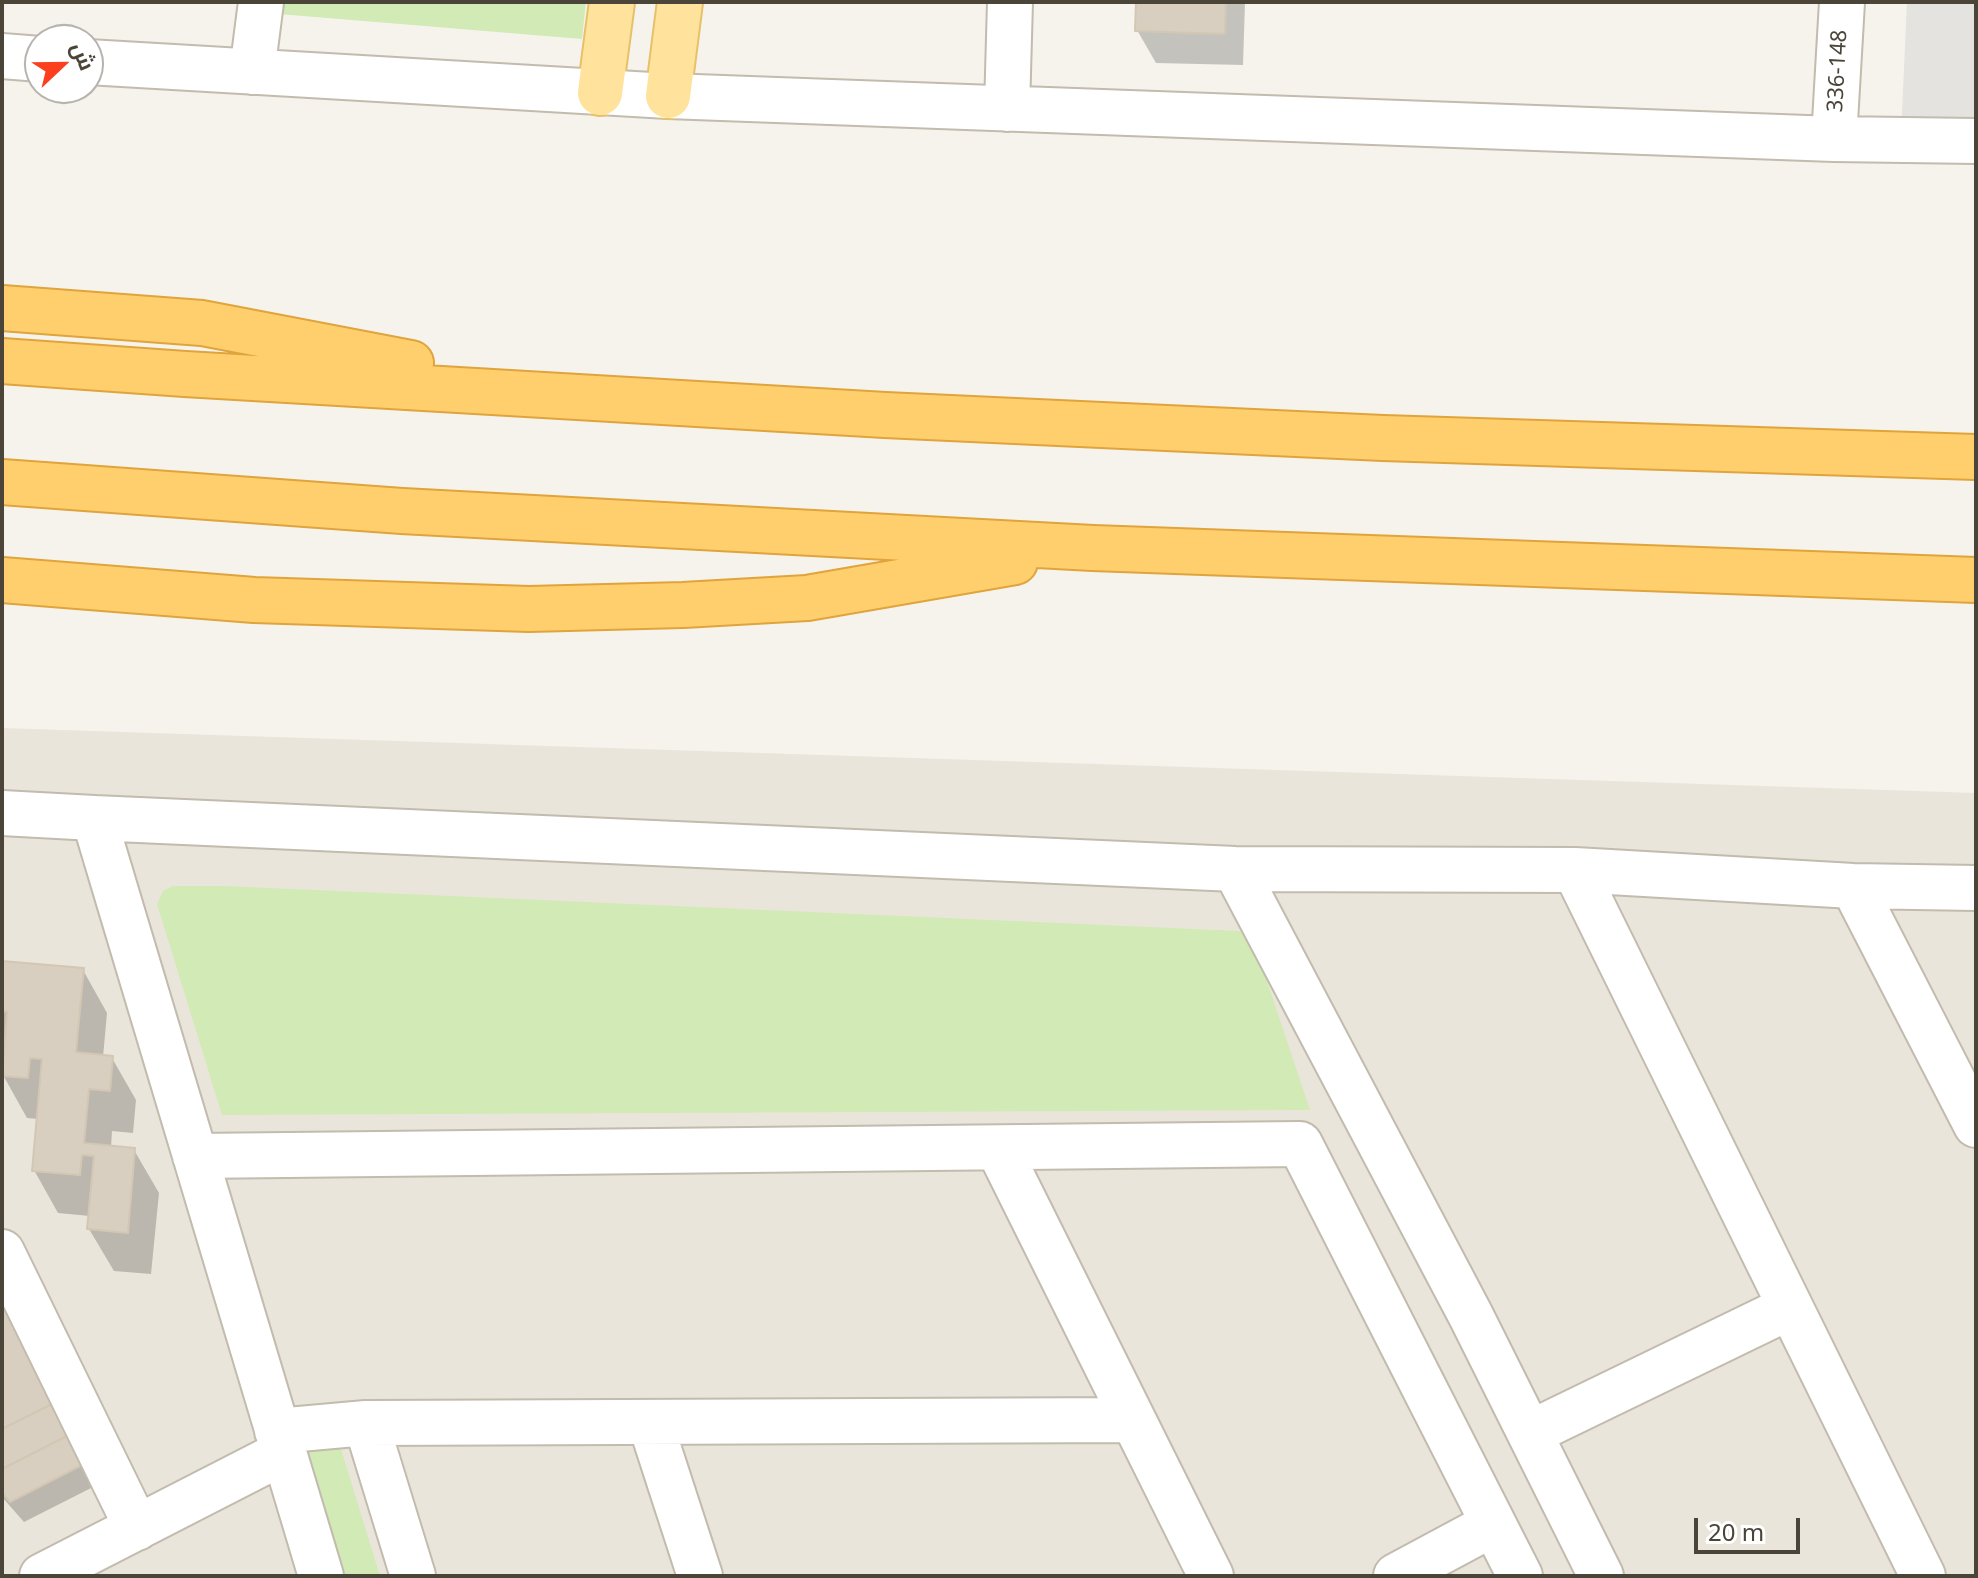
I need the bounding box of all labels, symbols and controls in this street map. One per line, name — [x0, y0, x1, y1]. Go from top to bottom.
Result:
north arrow — [24, 24, 104, 104]
street label: 336-148 — [1823, 29, 1853, 113]
text: ش — [65, 37, 104, 74]
scale bar — [1698, 1502, 1804, 1552]
text: 20 m — [1708, 1515, 1764, 1548]

